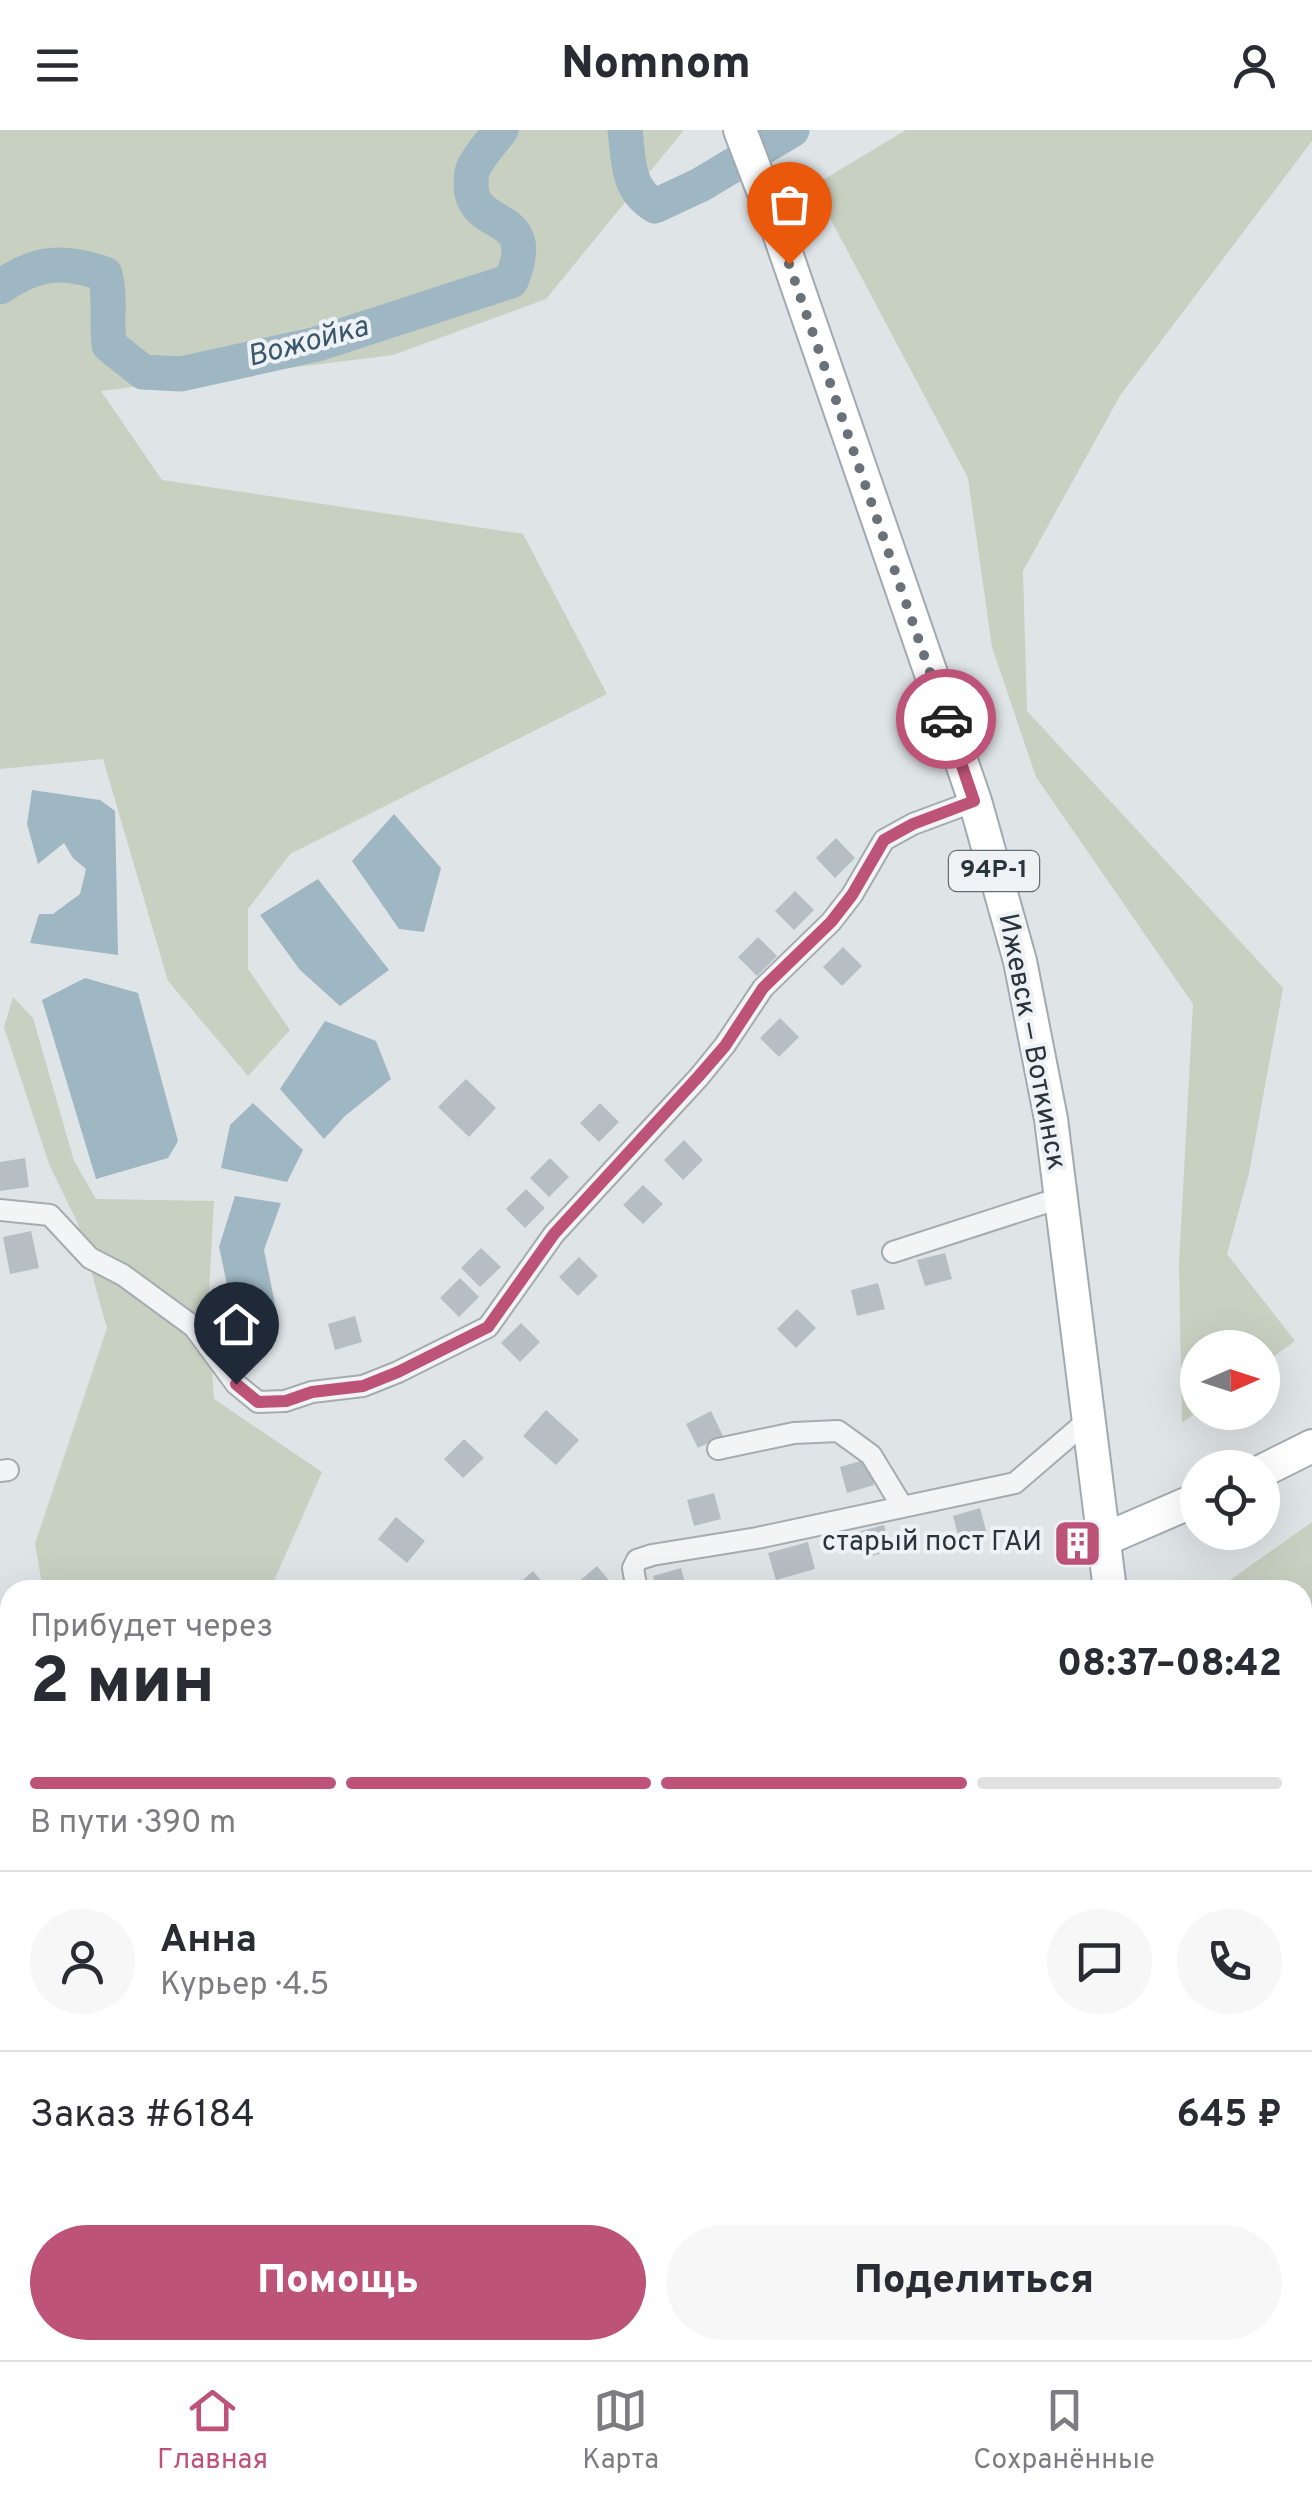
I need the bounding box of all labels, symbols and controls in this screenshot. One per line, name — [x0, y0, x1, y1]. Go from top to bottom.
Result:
text: Nomnom — [561, 37, 751, 94]
icon: menu — [30, 38, 85, 93]
icon: person — [1227, 38, 1282, 93]
pin — [747, 162, 832, 265]
icon: bag — [762, 177, 817, 232]
water label: Вожойка — [243, 309, 373, 377]
courier — [896, 669, 996, 769]
icon: car — [919, 692, 974, 747]
road number: 94Р-1 — [949, 851, 1039, 891]
street label: Ижевск — Воткинск — [988, 911, 1074, 1173]
pin — [194, 1282, 279, 1385]
icon: home — [209, 1297, 264, 1352]
north arrow — [1180, 1330, 1280, 1430]
map controls — [1180, 1330, 1280, 1550]
button: locate — [1180, 1450, 1280, 1550]
building icon: старый пост ГАИ — [1051, 1517, 1103, 1569]
place label: старый пост ГАИ — [822, 1525, 1042, 1561]
text: Прибудет через — [30, 1608, 273, 1648]
text: 08:37–08:42 — [1057, 1641, 1282, 1690]
text: 2 мин — [30, 1644, 215, 1726]
text: В пути · 390 m — [30, 1804, 236, 1844]
button: person — [30, 1909, 135, 2014]
button: chat — [1047, 1909, 1152, 2014]
button: phone — [1177, 1909, 1282, 2014]
text: Анна — [160, 1917, 257, 1966]
text: Курьер · 4.5 — [160, 1966, 329, 2006]
text: Заказ #6184 — [30, 2092, 255, 2141]
text: 645 ₽ — [1177, 2092, 1282, 2141]
button: Помощь — [30, 2225, 646, 2340]
button: Поделиться — [666, 2225, 1282, 2340]
tab: Главная — [157, 2383, 268, 2479]
tab: Карта — [582, 2383, 659, 2479]
tab: Сохранённые — [973, 2383, 1155, 2479]

